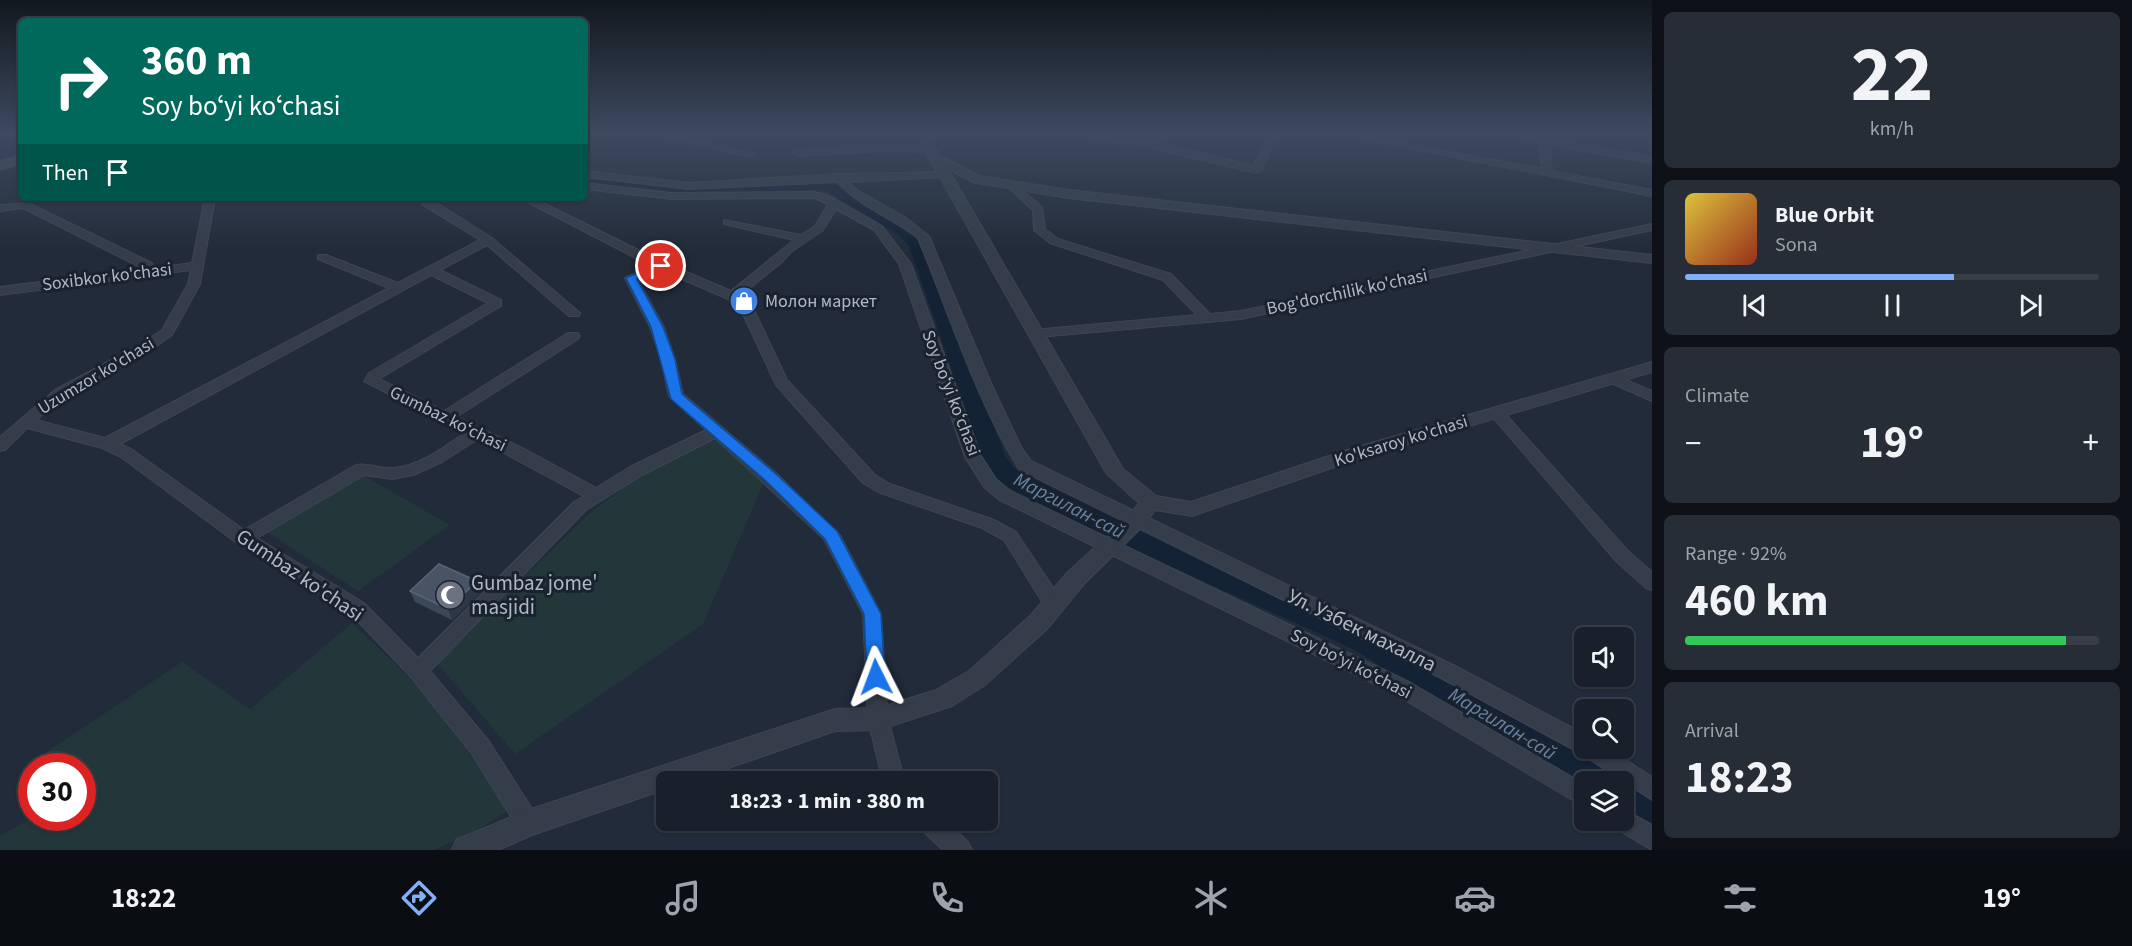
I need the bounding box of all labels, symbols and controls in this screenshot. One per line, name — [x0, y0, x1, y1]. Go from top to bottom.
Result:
text: 22 — [1851, 20, 1933, 131]
text: 360 m — [141, 31, 252, 91]
icon: right — [42, 42, 120, 120]
text: Soy boʻyi koʻchasi — [141, 87, 341, 126]
text: km/h — [1870, 115, 1914, 143]
icon: arrive — [101, 156, 134, 189]
text: Then — [42, 157, 89, 189]
text: Blue Orbit — [1775, 199, 1874, 231]
text: Sona — [1775, 231, 1818, 259]
pin — [635, 240, 686, 291]
icon: arrive — [644, 249, 677, 282]
street label: Soxibkor ko'chasi — [41, 257, 173, 297]
street label: Bog'dorchilik ko'chasi — [1264, 263, 1430, 321]
shop icon: Молон маркет — [728, 285, 760, 317]
place label: Молон маркет — [765, 289, 877, 314]
icon: previous — [1738, 289, 1771, 322]
icon: pause — [1876, 289, 1909, 322]
icon: next — [2014, 289, 2047, 322]
street label: Soy boʻyi koʻchasi — [915, 326, 987, 460]
street label: Uzumzor ko'chasi — [33, 331, 159, 421]
street label: Gumbaz koʻchasi — [385, 380, 511, 458]
text: Climate — [1685, 382, 1749, 410]
street label: Ko'ksaroy ko'chasi — [1331, 409, 1471, 473]
text: 19° — [1860, 411, 1924, 475]
text: − — [1685, 420, 1701, 467]
text: + — [2083, 420, 2099, 467]
water label: Маргилан-сай — [1009, 466, 1129, 546]
street label: Gumbaz ko'chasi — [230, 521, 370, 629]
text: Range · 92% — [1685, 540, 1786, 568]
place label: Gumbaz jome' masjidi — [471, 568, 597, 622]
text: 460 km — [1685, 569, 1829, 633]
mosque icon: Gumbaz jome' masjidi — [434, 579, 466, 611]
street label: Ул. Узбек махалла — [1282, 581, 1442, 679]
street label: Soy boʻyi koʻchasi — [1286, 623, 1416, 705]
map controls — [1574, 627, 1634, 831]
button: sound — [1574, 627, 1634, 687]
position arrow — [844, 645, 908, 709]
water label: Маргилан-сай — [1443, 681, 1561, 767]
button: search — [1574, 699, 1634, 759]
text: Arrival — [1685, 717, 1739, 745]
text: 18:23 — [1685, 746, 1794, 810]
speed limit sign: 30 — [18, 753, 96, 831]
button: layers — [1574, 771, 1634, 831]
text: 18:23 · 1 min · 380 m — [729, 785, 925, 817]
icon: directions — [398, 877, 440, 919]
icon: music — [662, 877, 704, 919]
icon: phone — [926, 877, 968, 919]
icon: climate — [1190, 877, 1232, 919]
icon: car — [1454, 877, 1496, 919]
icon: filters — [1719, 877, 1761, 919]
text: 18:22 — [111, 879, 176, 918]
text: 19° — [1983, 879, 2021, 918]

